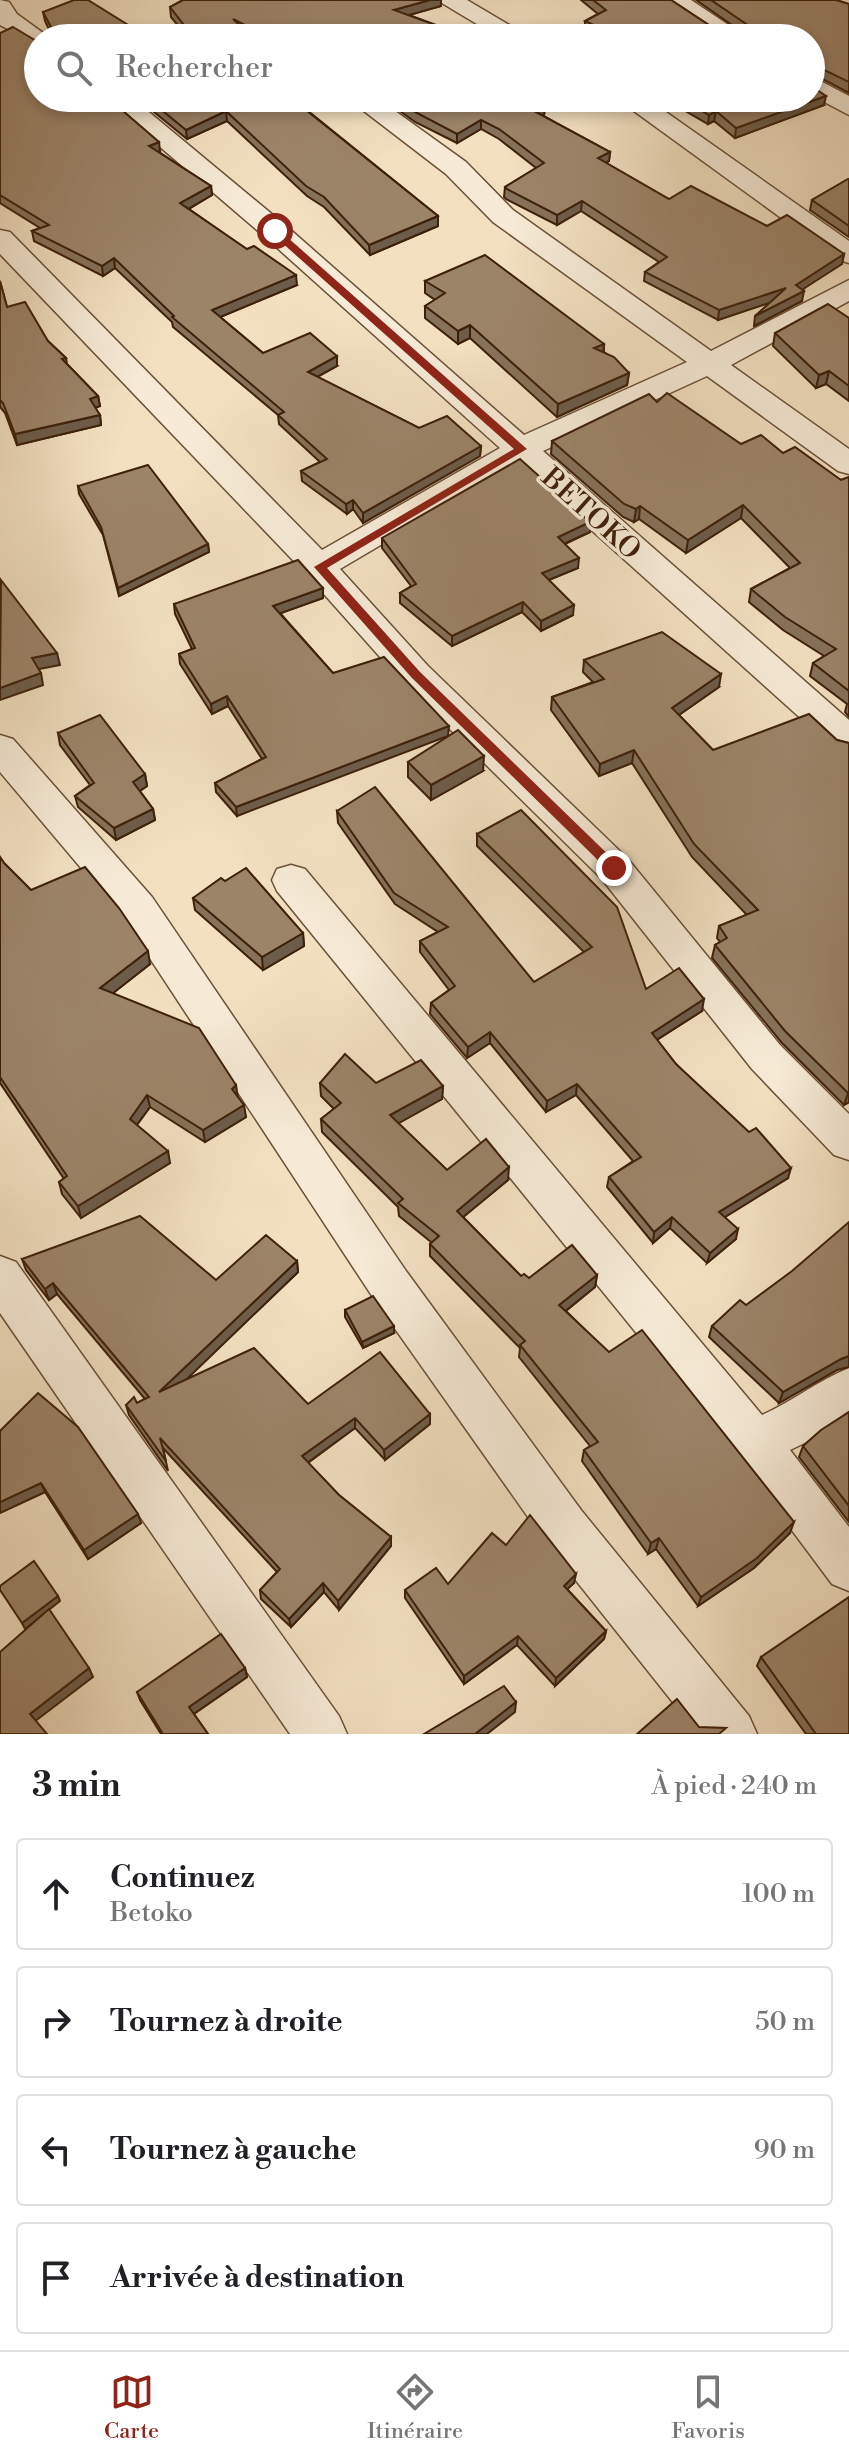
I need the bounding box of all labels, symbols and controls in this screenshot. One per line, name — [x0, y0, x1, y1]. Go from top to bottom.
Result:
search box — [24, 24, 825, 112]
icon: search — [52, 46, 96, 90]
text: Rechercher — [116, 49, 273, 87]
route start — [257, 213, 293, 249]
street label: BETOKO — [533, 460, 648, 568]
route end — [596, 850, 632, 886]
text: 3 min — [32, 1765, 121, 1807]
text: À pied · 240 m — [651, 1770, 817, 1802]
text: Continuez — [110, 1859, 255, 1897]
icon: ahead — [34, 1872, 78, 1916]
text: 100 m — [742, 1878, 815, 1910]
text: Betoko — [110, 1897, 193, 1929]
icon: right — [34, 2000, 78, 2044]
text: Tournez à droite — [110, 2003, 343, 2041]
text: 50 m — [755, 2006, 815, 2038]
icon: left — [34, 2128, 78, 2172]
text: Tournez à gauche — [110, 2131, 357, 2169]
text: 90 m — [754, 2134, 815, 2166]
icon: arrive — [34, 2256, 78, 2300]
text: Arrivée à destination — [110, 2259, 404, 2297]
tab: Carte — [104, 2370, 159, 2445]
tab: Itinéraire — [367, 2370, 463, 2445]
tab: Favoris — [671, 2370, 745, 2445]

